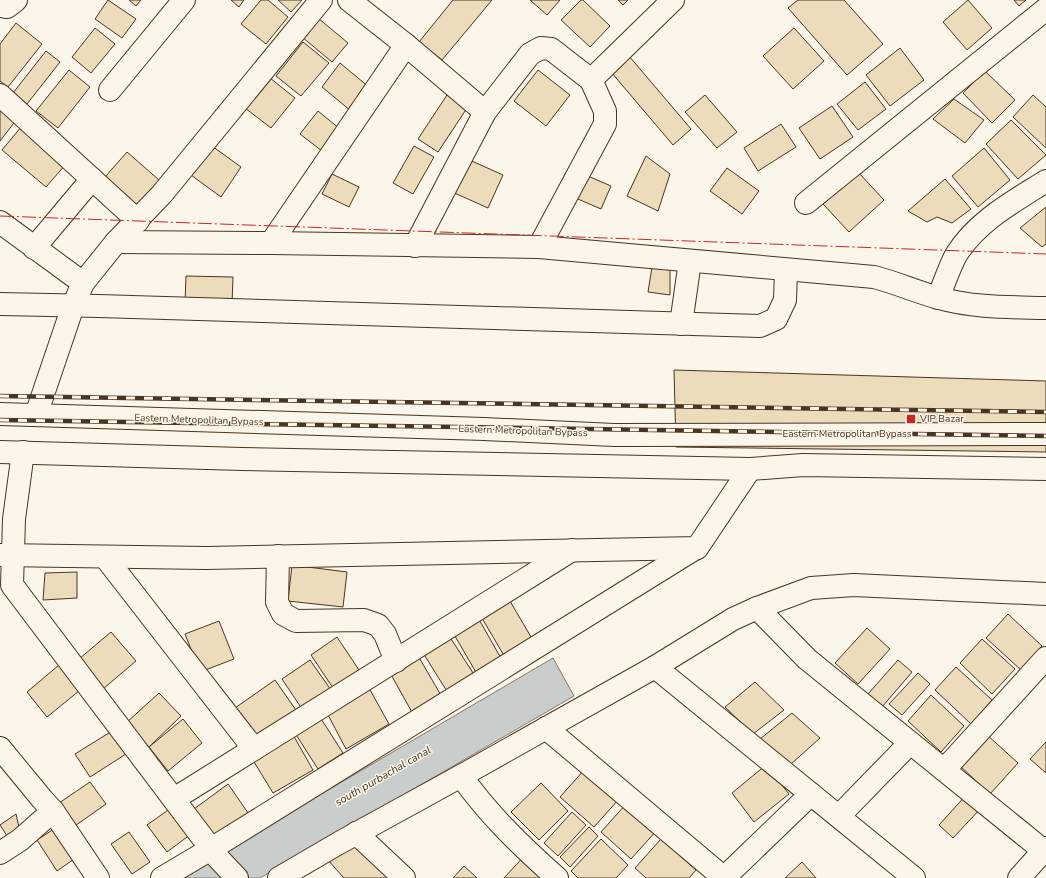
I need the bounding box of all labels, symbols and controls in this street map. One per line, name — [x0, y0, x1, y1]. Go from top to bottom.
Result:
street label: Eastern Metropolitan Bypass — [134, 411, 264, 429]
place label: VIP Bazar — [919, 412, 964, 426]
marker: VIP Bazar — [905, 413, 917, 425]
street label: Eastern Metropolitan Bypass — [458, 422, 588, 440]
street label: Eastern Metropolitan Bypass — [782, 427, 912, 441]
water label: south purbachal canal — [332, 742, 434, 810]

